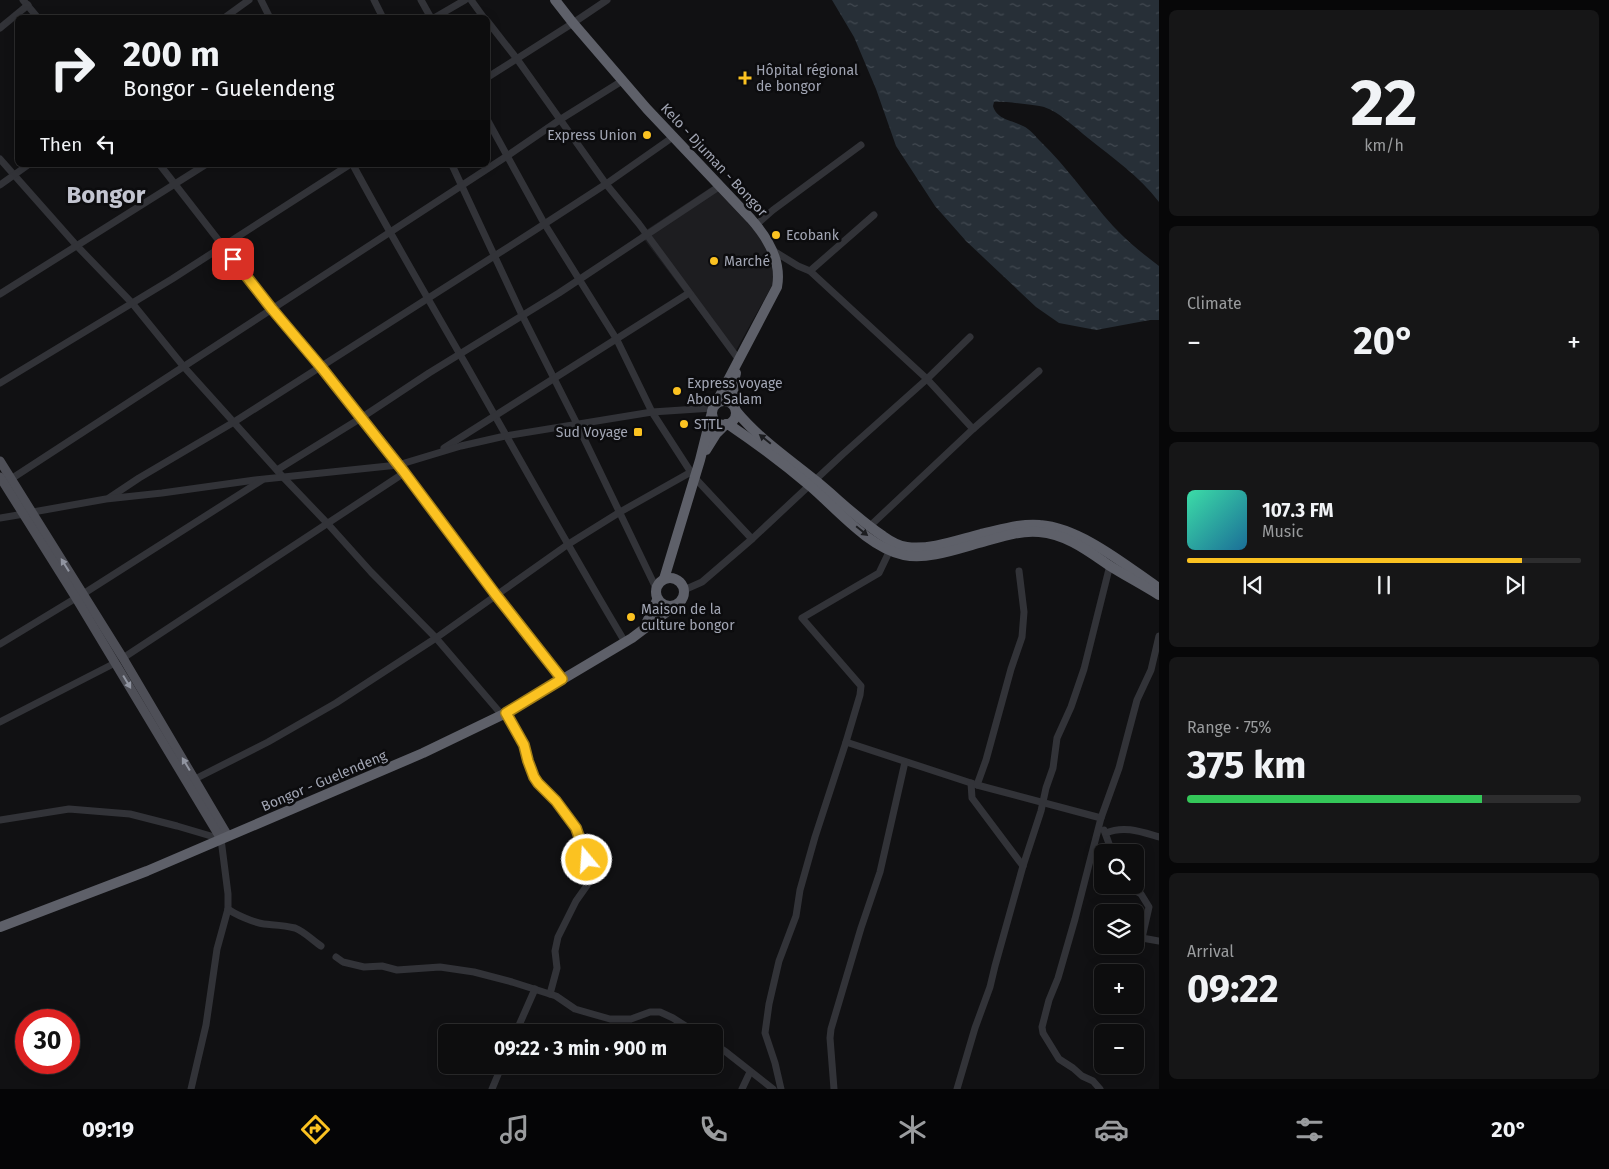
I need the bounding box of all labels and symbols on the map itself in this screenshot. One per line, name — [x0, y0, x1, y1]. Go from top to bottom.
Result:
place label: Hôpital régional de bongor — [756, 62, 858, 95]
marker: Hôpital régional de bongor — [738, 71, 752, 85]
street label: Kelo - Djuman - Bongor — [657, 100, 771, 221]
place label: Express Union — [547, 127, 637, 144]
marker: Express Union — [641, 129, 653, 141]
district label: Bongor — [66, 181, 146, 209]
place label: Ecobank — [786, 227, 840, 244]
marker: Ecobank — [770, 229, 782, 241]
pin — [212, 238, 254, 280]
place label: Marché — [724, 253, 770, 270]
marker: Marché — [708, 255, 720, 267]
place label: Express voyage Abou Salam — [687, 375, 783, 408]
marker: Express voyage Abou Salam — [671, 385, 683, 397]
place label: STTL — [694, 416, 723, 433]
marker: STTL — [678, 418, 690, 430]
place label: Sud Voyage — [556, 424, 628, 441]
marker: Sud Voyage — [632, 426, 644, 438]
one-way arrow — [759, 434, 772, 445]
one-way arrow — [855, 526, 868, 537]
one-way arrow — [61, 558, 70, 571]
place label: Maison de la culture bongor — [641, 601, 735, 634]
marker: Maison de la culture bongor — [625, 611, 637, 623]
one-way arrow — [123, 676, 132, 689]
street label: Bongor - Guelendeng — [259, 747, 390, 815]
one-way arrow — [181, 757, 190, 770]
position arrow — [560, 833, 612, 885]
speed limit sign: 30 — [15, 1009, 80, 1074]

